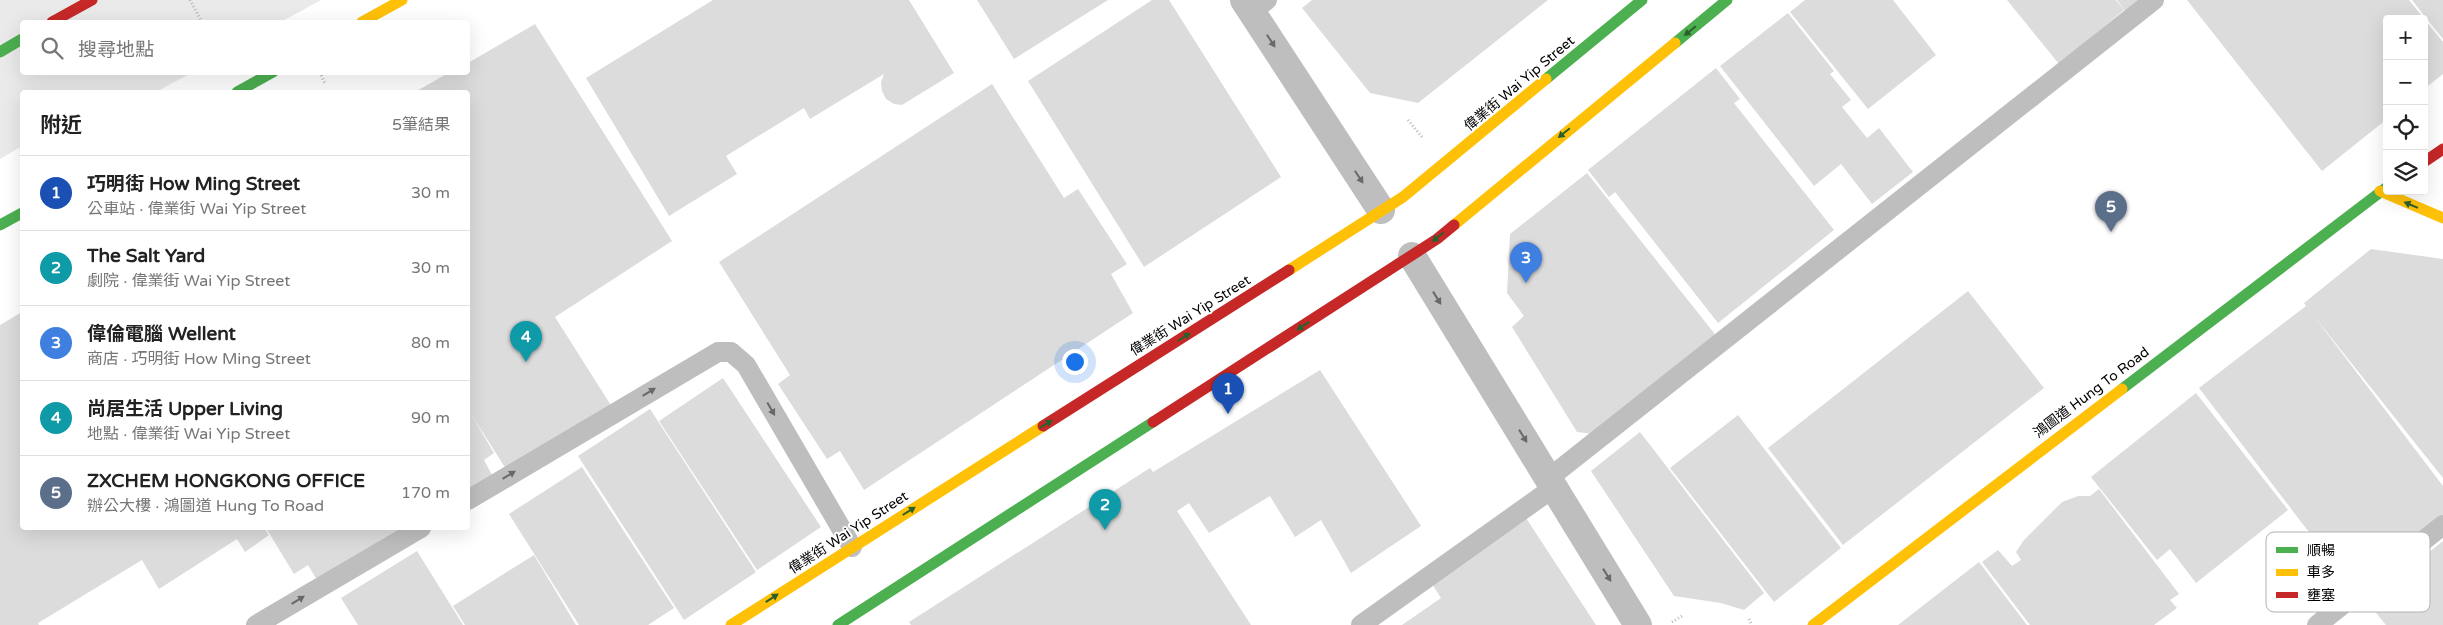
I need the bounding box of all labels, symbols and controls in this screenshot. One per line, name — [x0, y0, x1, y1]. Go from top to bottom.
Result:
map controls — [2383, 15, 2428, 195]
button: + — [2383, 15, 2428, 60]
search box — [20, 20, 470, 75]
one-way arrow — [1683, 25, 1696, 36]
street label: 偉業街 Wai Yip Street — [1461, 32, 1579, 135]
icon: search — [38, 34, 66, 62]
one-way arrow — [1266, 34, 1276, 48]
text: 搜尋地點 — [78, 39, 154, 61]
button: − — [2383, 60, 2428, 105]
button: locate — [2383, 105, 2428, 150]
text: 附近 — [40, 113, 82, 138]
text: 5筆結果 — [392, 115, 450, 135]
one-way arrow — [1557, 128, 1570, 139]
button: layers — [2383, 150, 2428, 195]
one-way arrow — [1355, 171, 1364, 184]
text: 巧明街 How Ming Street — [87, 173, 300, 195]
text: 1 — [51, 183, 61, 203]
text: 30 m — [411, 183, 450, 203]
pin: 5 — [2095, 191, 2127, 232]
text: 公車站 · 偉業街 Wai Yip Street — [87, 199, 306, 219]
one-way arrow — [2404, 200, 2418, 208]
one-way arrow — [1432, 231, 1445, 242]
pin: 3 — [1510, 242, 1542, 283]
text: The Salt Yard — [87, 245, 205, 267]
text: 2 — [51, 258, 61, 278]
text: 30 m — [411, 258, 450, 278]
text: 劇院 · 偉業街 Wai Yip Street — [87, 271, 290, 291]
street label: 偉業街 Wai Yip Street — [1127, 271, 1254, 359]
one-way arrow — [1433, 291, 1442, 304]
pin: 4 — [510, 321, 542, 362]
one-way arrow — [1296, 321, 1309, 331]
text: 偉倫電腦 Wellent — [87, 323, 236, 345]
one-way arrow — [1177, 332, 1190, 342]
text: 3 — [51, 333, 61, 353]
text: 80 m — [411, 333, 450, 353]
street label: 鴻圖道 Hung To Road — [2030, 343, 2153, 441]
text: 商店 · 巧明街 How Ming Street — [87, 349, 311, 369]
your location — [1062, 349, 1088, 375]
pin: 1 — [1212, 373, 1244, 414]
one-way arrow — [643, 388, 656, 397]
text: 尚居生活 Upper Living — [87, 398, 283, 420]
one-way arrow — [767, 401, 775, 416]
text: 4 — [51, 408, 61, 428]
text: 90 m — [411, 408, 450, 428]
one-way arrow — [1040, 419, 1053, 428]
text: 地點 · 偉業街 Wai Yip Street — [87, 424, 290, 444]
one-way arrow — [1518, 429, 1527, 442]
text: ZXCHEM HONGKONG OFFICE — [87, 470, 365, 492]
one-way arrow — [503, 471, 516, 480]
text: 5 — [51, 483, 61, 503]
text: 170 m — [401, 483, 450, 503]
street label: 偉業街 Wai Yip Street — [785, 487, 912, 577]
pin: 2 — [1089, 489, 1121, 530]
text: 辦公大樓 · 鴻圖道 Hung To Road — [87, 496, 324, 516]
one-way arrow — [902, 506, 915, 515]
legend — [2266, 532, 2430, 612]
text: 順暢 — [2307, 542, 2335, 559]
text: 車多 — [2307, 564, 2335, 581]
one-way arrow — [1602, 568, 1612, 581]
text: 壅塞 — [2307, 587, 2335, 604]
one-way arrow — [765, 594, 779, 603]
one-way arrow — [291, 596, 304, 605]

